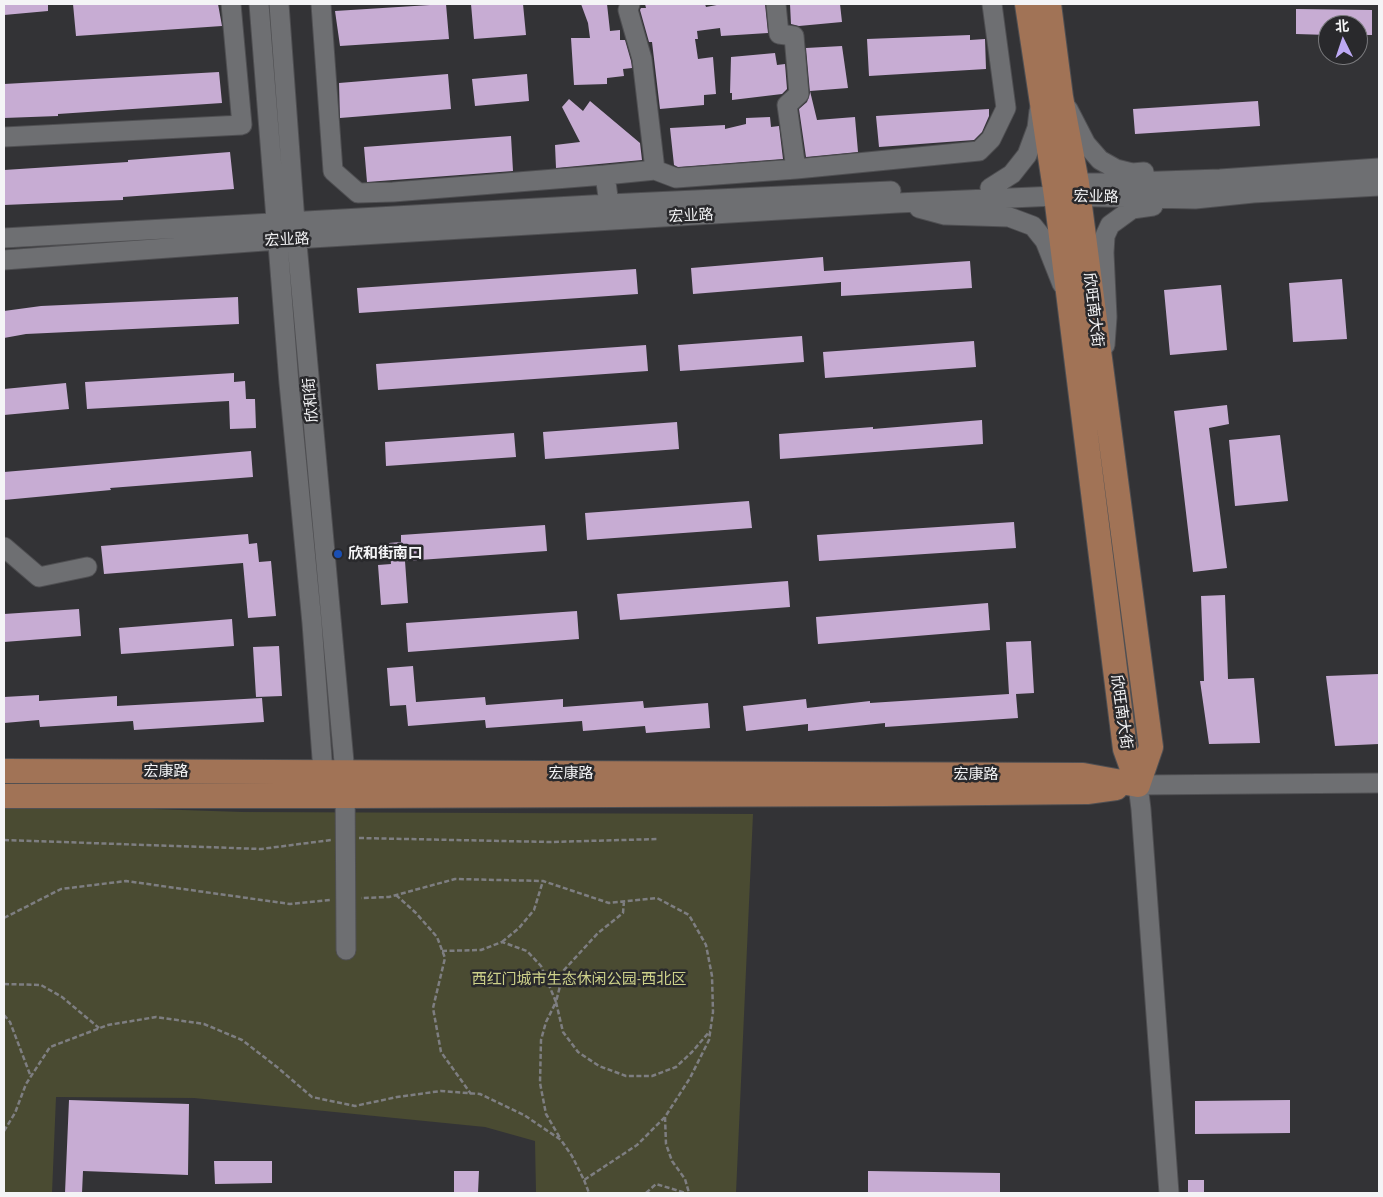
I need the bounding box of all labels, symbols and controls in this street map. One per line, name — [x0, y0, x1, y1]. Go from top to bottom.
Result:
north arrow — [1318, 15, 1368, 65]
text: 北 — [1334, 17, 1350, 36]
street label: 宏业路 — [1073, 188, 1119, 206]
street label: 宏业路 — [668, 206, 714, 226]
street label: 宏业路 — [264, 230, 310, 250]
street label: 欣旺南大街 — [1079, 272, 1107, 348]
street label: 欣和街 — [300, 377, 322, 423]
place label: 欣和街南口 — [348, 545, 423, 563]
marker: 欣和街南口 — [332, 548, 344, 560]
street label: 欣旺南大街 — [1107, 674, 1135, 750]
street label: 宏康路 — [144, 763, 188, 781]
street label: 宏康路 — [549, 765, 593, 783]
street label: 宏康路 — [954, 766, 998, 784]
park label: 西红门城市生态休闲公园-西北区 — [472, 971, 686, 989]

